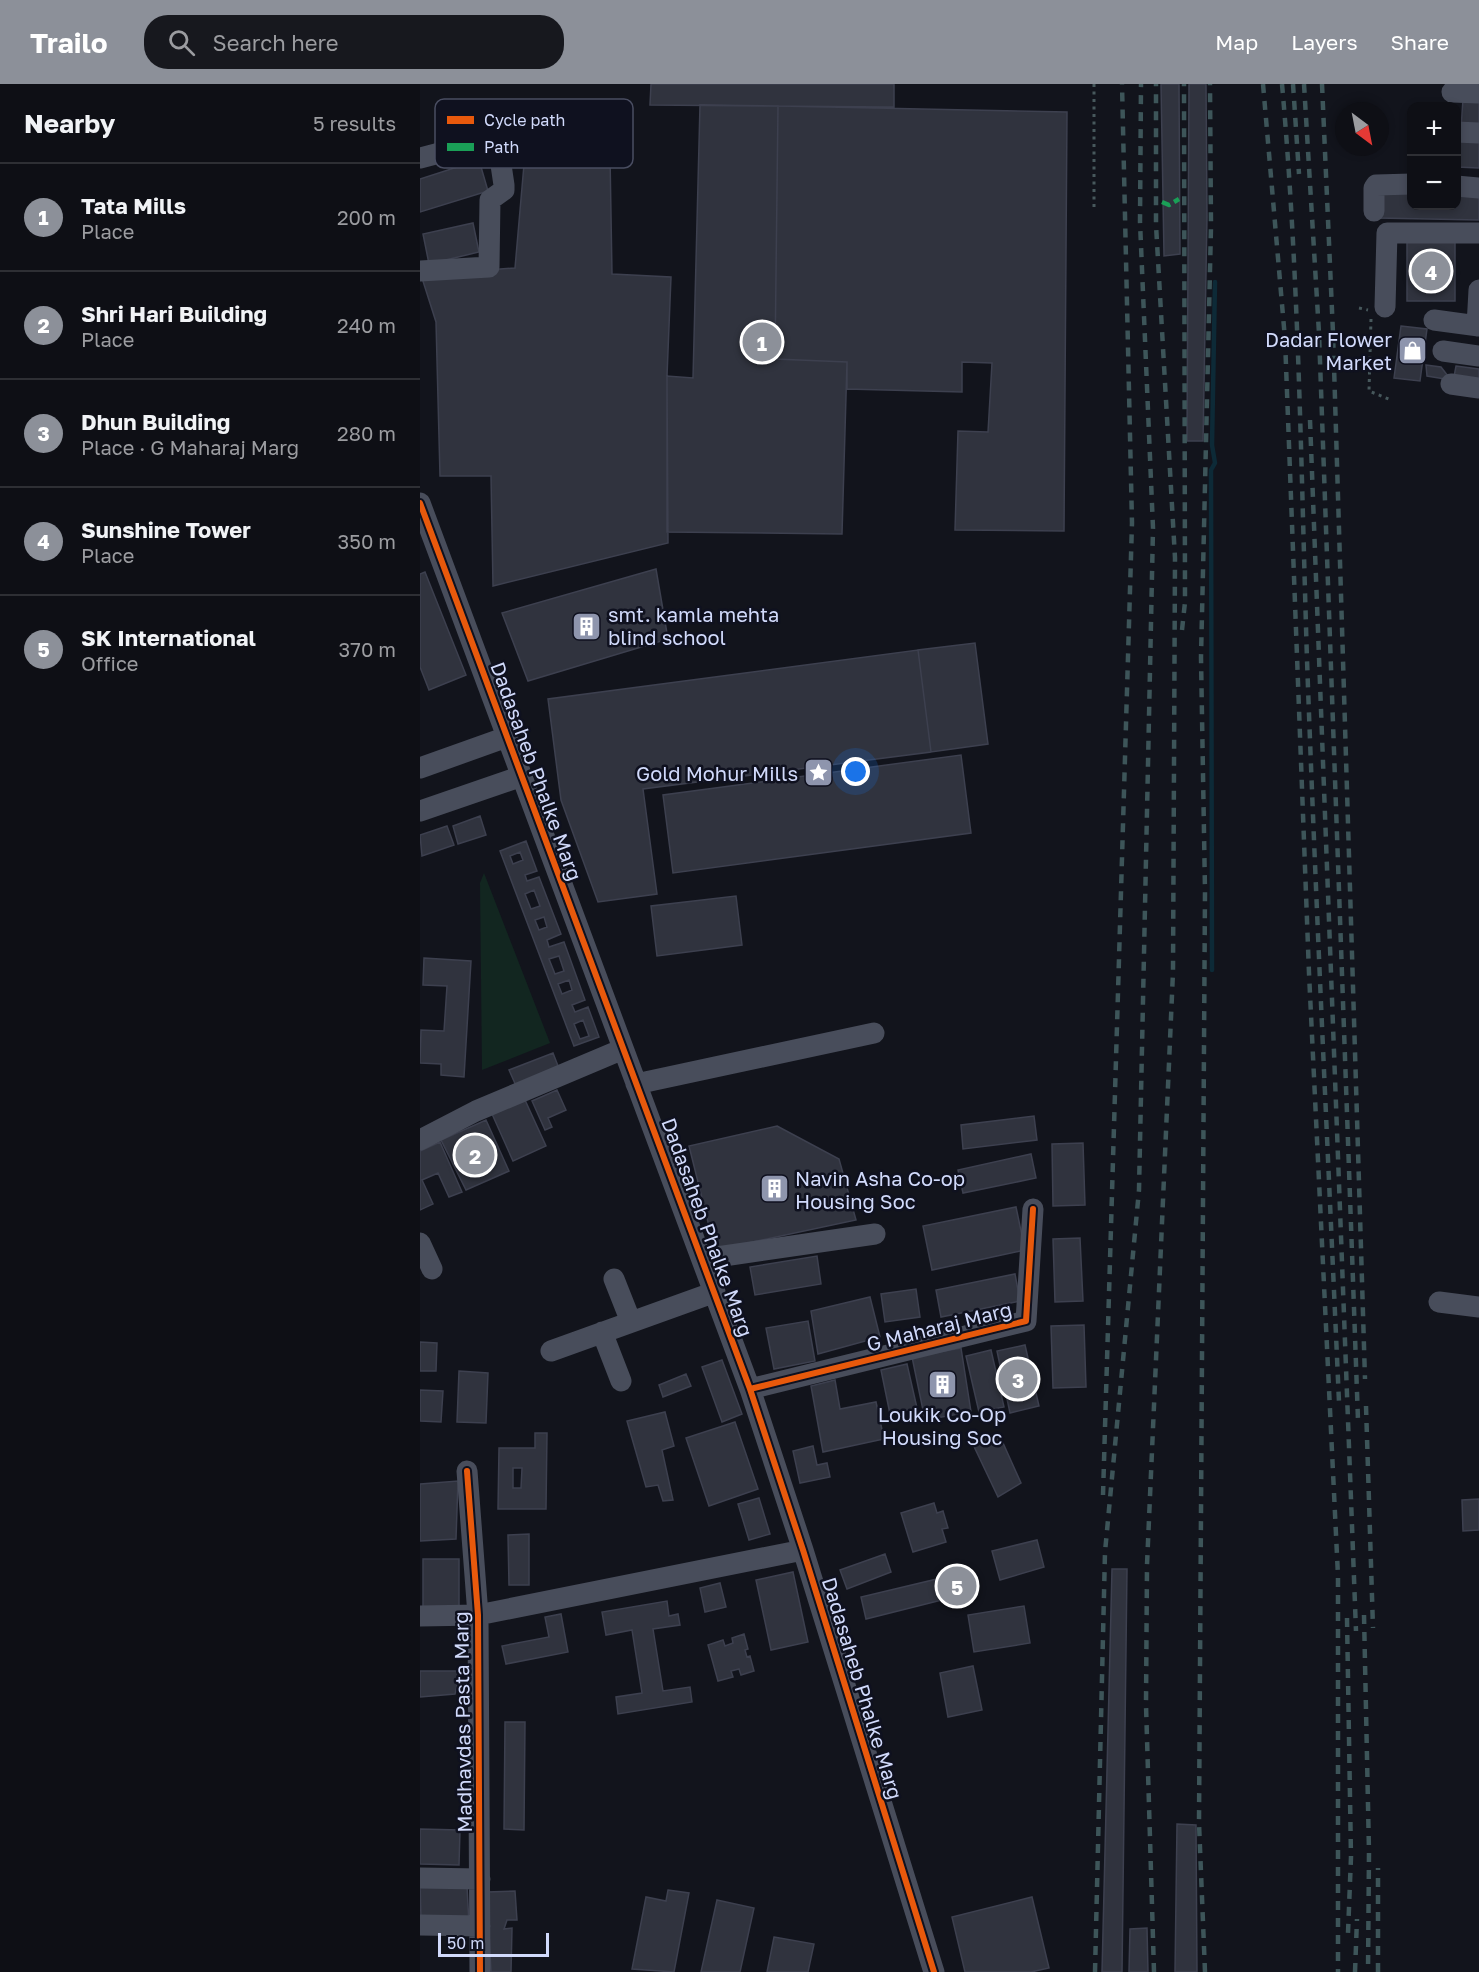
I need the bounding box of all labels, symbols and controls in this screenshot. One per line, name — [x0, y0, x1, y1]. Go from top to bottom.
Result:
search box — [144, 15, 564, 69]
text: Trailo — [30, 26, 108, 59]
icon: search — [165, 26, 198, 59]
text: Search here — [213, 29, 339, 56]
text: Map — [1215, 29, 1258, 55]
text: Layers — [1291, 29, 1358, 55]
text: Share — [1391, 29, 1449, 55]
legend — [435, 99, 633, 168]
north arrow — [1335, 102, 1389, 156]
map controls — [1407, 102, 1461, 210]
button: + — [1407, 102, 1461, 156]
text: Nearby — [24, 108, 115, 139]
text: Cycle path — [484, 110, 565, 130]
text: 5 results — [313, 111, 396, 135]
text: Path — [484, 137, 519, 157]
button: − — [1407, 156, 1461, 210]
text: Tata Mills — [81, 192, 186, 219]
text: 1 — [38, 205, 49, 229]
text: 200 m — [337, 205, 396, 229]
text: Place — [81, 219, 134, 243]
pin: 4 — [1412, 248, 1450, 294]
text: Shri Hari Building — [81, 300, 267, 327]
text: 2 — [37, 313, 50, 337]
text: 240 m — [337, 313, 396, 337]
pin: 1 — [742, 320, 782, 364]
text: Place — [81, 327, 134, 351]
place label: Dadar Flower Market — [1265, 327, 1392, 374]
shop icon: Dadar Flower Market — [1397, 334, 1429, 366]
text: Dhun Building — [81, 408, 230, 435]
text: 3 — [37, 421, 50, 445]
text: 280 m — [337, 421, 396, 445]
text: Place · G Maharaj Marg — [81, 435, 299, 459]
text: Sunshine Tower — [81, 516, 251, 543]
text: 4 — [37, 529, 50, 553]
text: 350 m — [338, 529, 396, 553]
text: Place — [81, 543, 134, 567]
place label: smt. kamla mehta blind school — [608, 602, 779, 649]
building icon: smt. kamla mehta blind school — [571, 610, 603, 642]
text: SK International — [81, 624, 256, 651]
text: 5 — [37, 637, 50, 661]
text: 370 m — [339, 637, 396, 661]
text: Office — [81, 651, 138, 675]
street label: Dadasaheb Phalke Marg — [486, 658, 588, 884]
place icon: Gold Mohur Mills — [803, 757, 835, 789]
your location — [841, 757, 870, 786]
place label: Gold Mohur Mills — [636, 761, 798, 785]
street label: Dadasaheb Phalke Marg — [657, 1114, 759, 1340]
pin: 2 — [456, 1132, 494, 1178]
place label: Navin Asha Co-op Housing Soc — [795, 1166, 965, 1213]
building icon: Navin Asha Co-op Housing Soc — [758, 1173, 790, 1205]
street label: G Maharaj Marg — [864, 1296, 1014, 1356]
pin: 3 — [998, 1356, 1038, 1402]
building icon: Loukik Co-Op Housing Soc — [926, 1368, 958, 1400]
place label: Loukik Co-Op Housing Soc — [878, 1402, 1006, 1449]
pin: 5 — [938, 1564, 976, 1608]
street label: Dadasaheb Phalke Marg — [818, 1574, 908, 1802]
street label: Madhavdas Pasta Marg — [448, 1611, 476, 1833]
scale bar — [438, 1930, 549, 1958]
text: 50 m — [447, 1933, 484, 1953]

